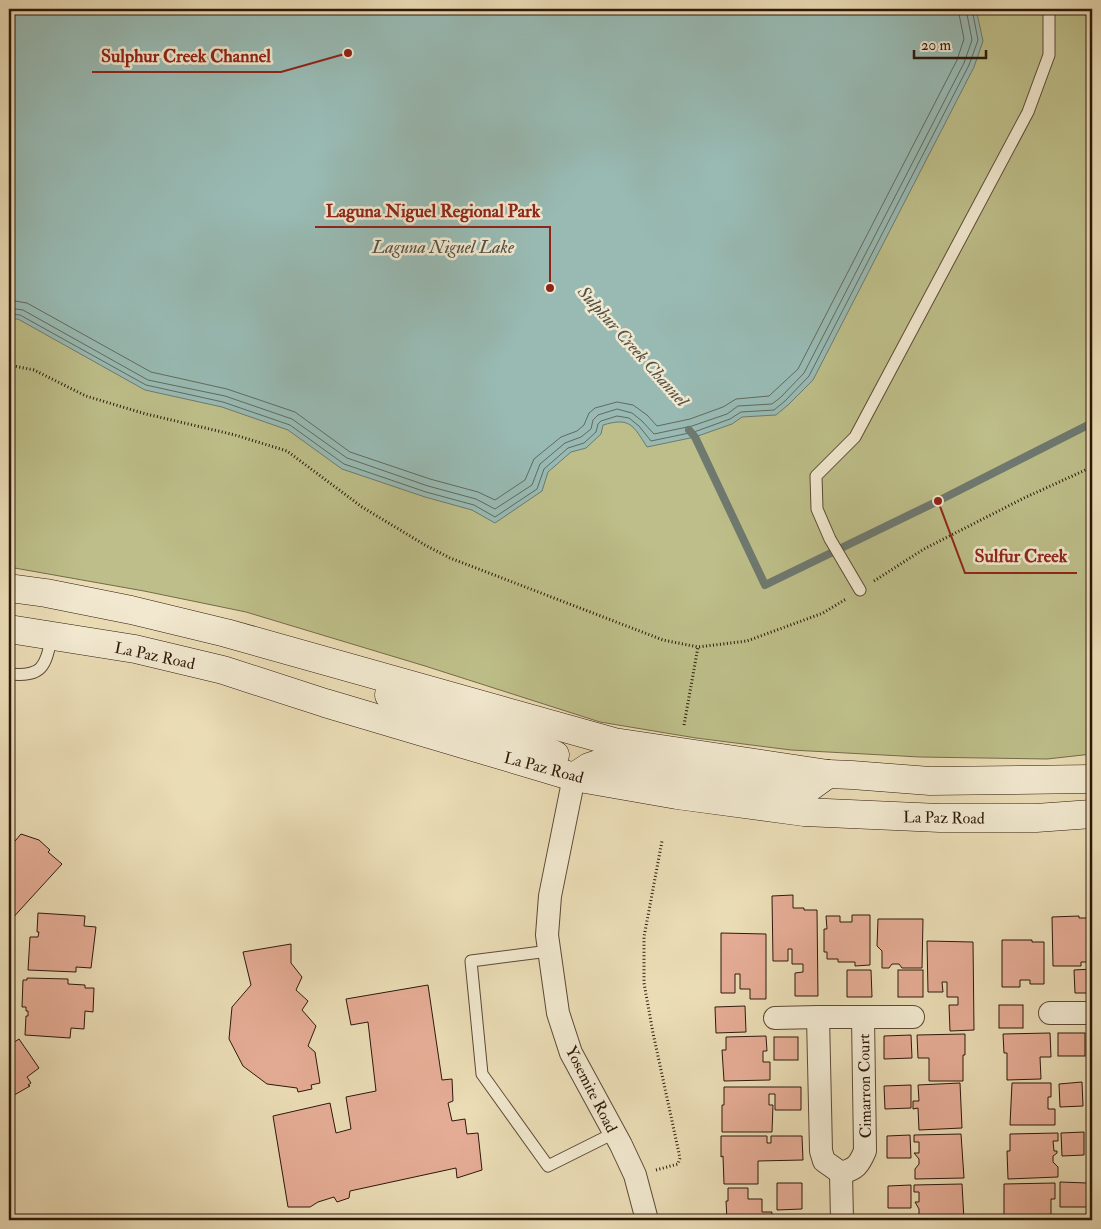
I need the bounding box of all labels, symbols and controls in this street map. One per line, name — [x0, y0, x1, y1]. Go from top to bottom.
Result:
scale bar — [914, 28, 986, 60]
text: 20 m — [921, 36, 951, 55]
callout: Sulphur Creek Channel — [92, 39, 281, 72]
text: Sulphur Creek Channel — [101, 45, 271, 68]
callout: Laguna Niguel Regional Park — [315, 194, 550, 227]
text: Laguna Niguel Regional Park — [326, 200, 541, 223]
water label: Laguna Niguel Lake — [371, 236, 515, 259]
water label: Sulphur Creek Channel — [572, 280, 694, 413]
callout: Sulfur Creek — [965, 540, 1077, 573]
text: Sulfur Creek — [975, 545, 1068, 568]
street label: La Paz Road — [113, 638, 197, 674]
street label: La Paz Road — [502, 748, 586, 788]
street label: La Paz Road — [903, 807, 985, 829]
street label: Cimarron Court — [854, 1033, 876, 1139]
street label: Yosemite Road — [561, 1043, 622, 1136]

